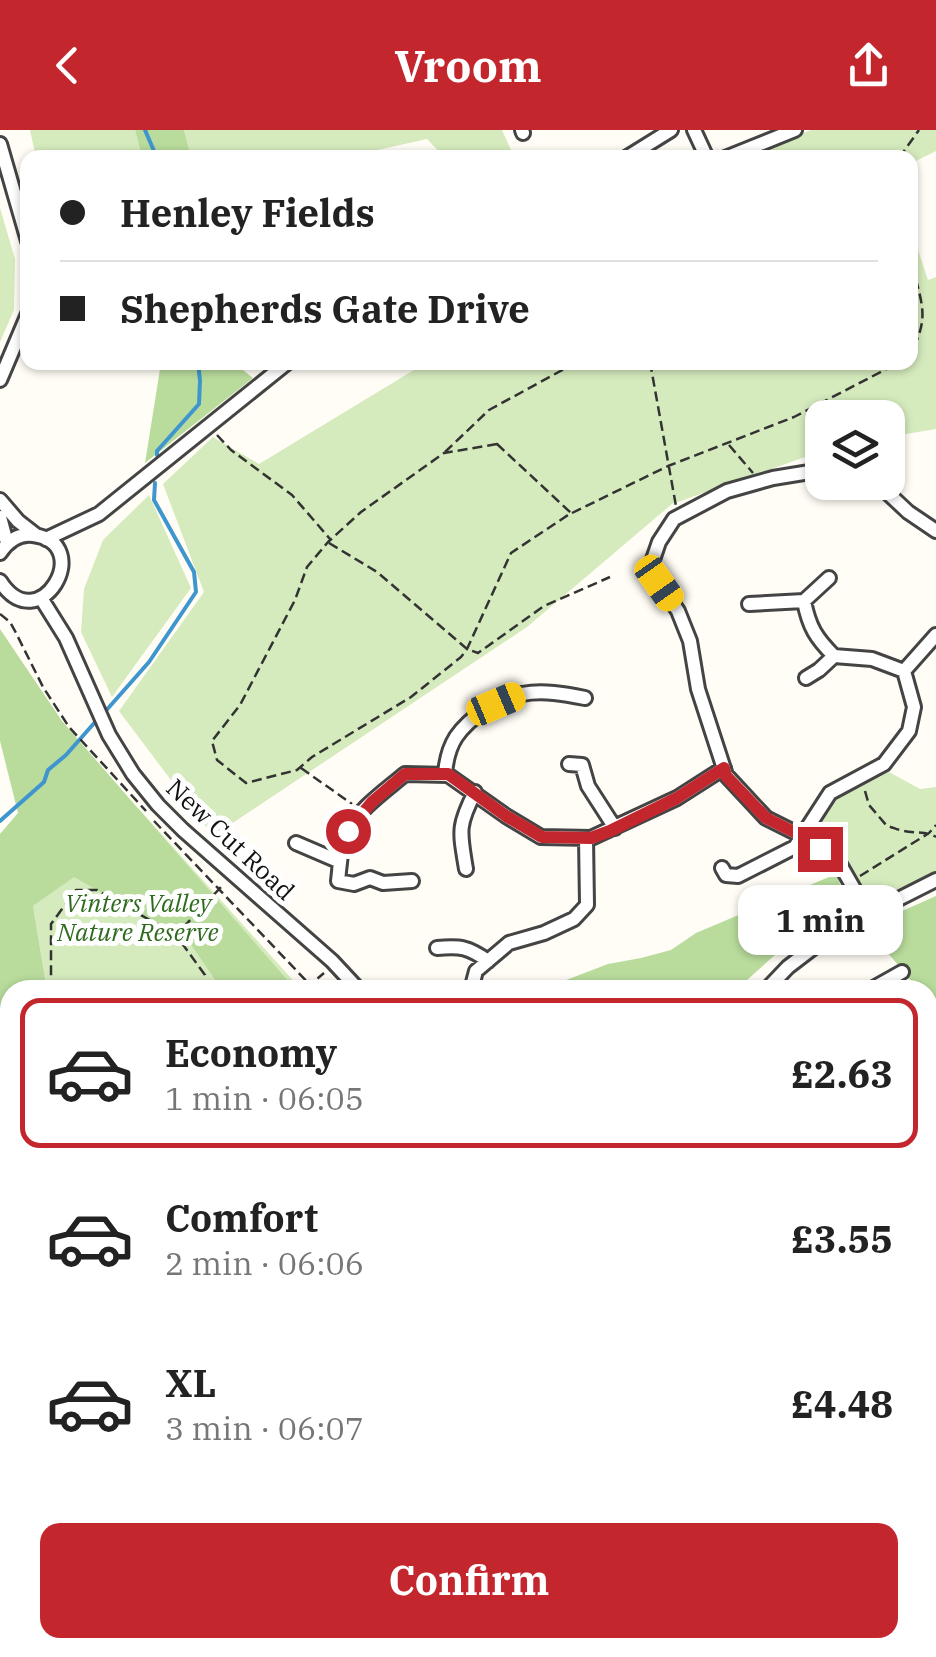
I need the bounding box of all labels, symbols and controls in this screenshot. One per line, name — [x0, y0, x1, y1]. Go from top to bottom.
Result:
text: Vroom — [394, 36, 542, 94]
icon: back — [40, 38, 95, 93]
icon: share — [841, 38, 896, 93]
text: Henley Fields — [120, 188, 375, 237]
text: Shepherds Gate Drive — [120, 284, 530, 333]
map controls — [805, 400, 905, 500]
button: layers — [805, 400, 905, 500]
car — [630, 550, 688, 616]
car — [463, 678, 529, 730]
street label: New Cut Road — [160, 771, 302, 907]
route start — [326, 809, 371, 854]
route end — [798, 827, 843, 872]
callout: 1 min — [738, 884, 902, 954]
park label: Vinters Valley Nature Reserve — [56, 886, 219, 948]
text: 1 min — [776, 899, 865, 941]
icon: car — [45, 1028, 135, 1118]
text: Economy — [165, 1028, 337, 1077]
text: £2.63 — [791, 1049, 893, 1098]
text: 1 min · 06:05 — [165, 1077, 364, 1119]
icon: car — [45, 1193, 135, 1283]
text: Comfort — [165, 1193, 318, 1242]
text: £3.55 — [791, 1214, 893, 1263]
text: 2 min · 06:06 — [165, 1242, 364, 1284]
icon: car — [45, 1358, 135, 1448]
text: XL — [165, 1358, 216, 1407]
text: £4.48 — [791, 1379, 893, 1428]
text: 3 min · 06:07 — [165, 1407, 364, 1449]
button: Confirm — [40, 1523, 898, 1638]

